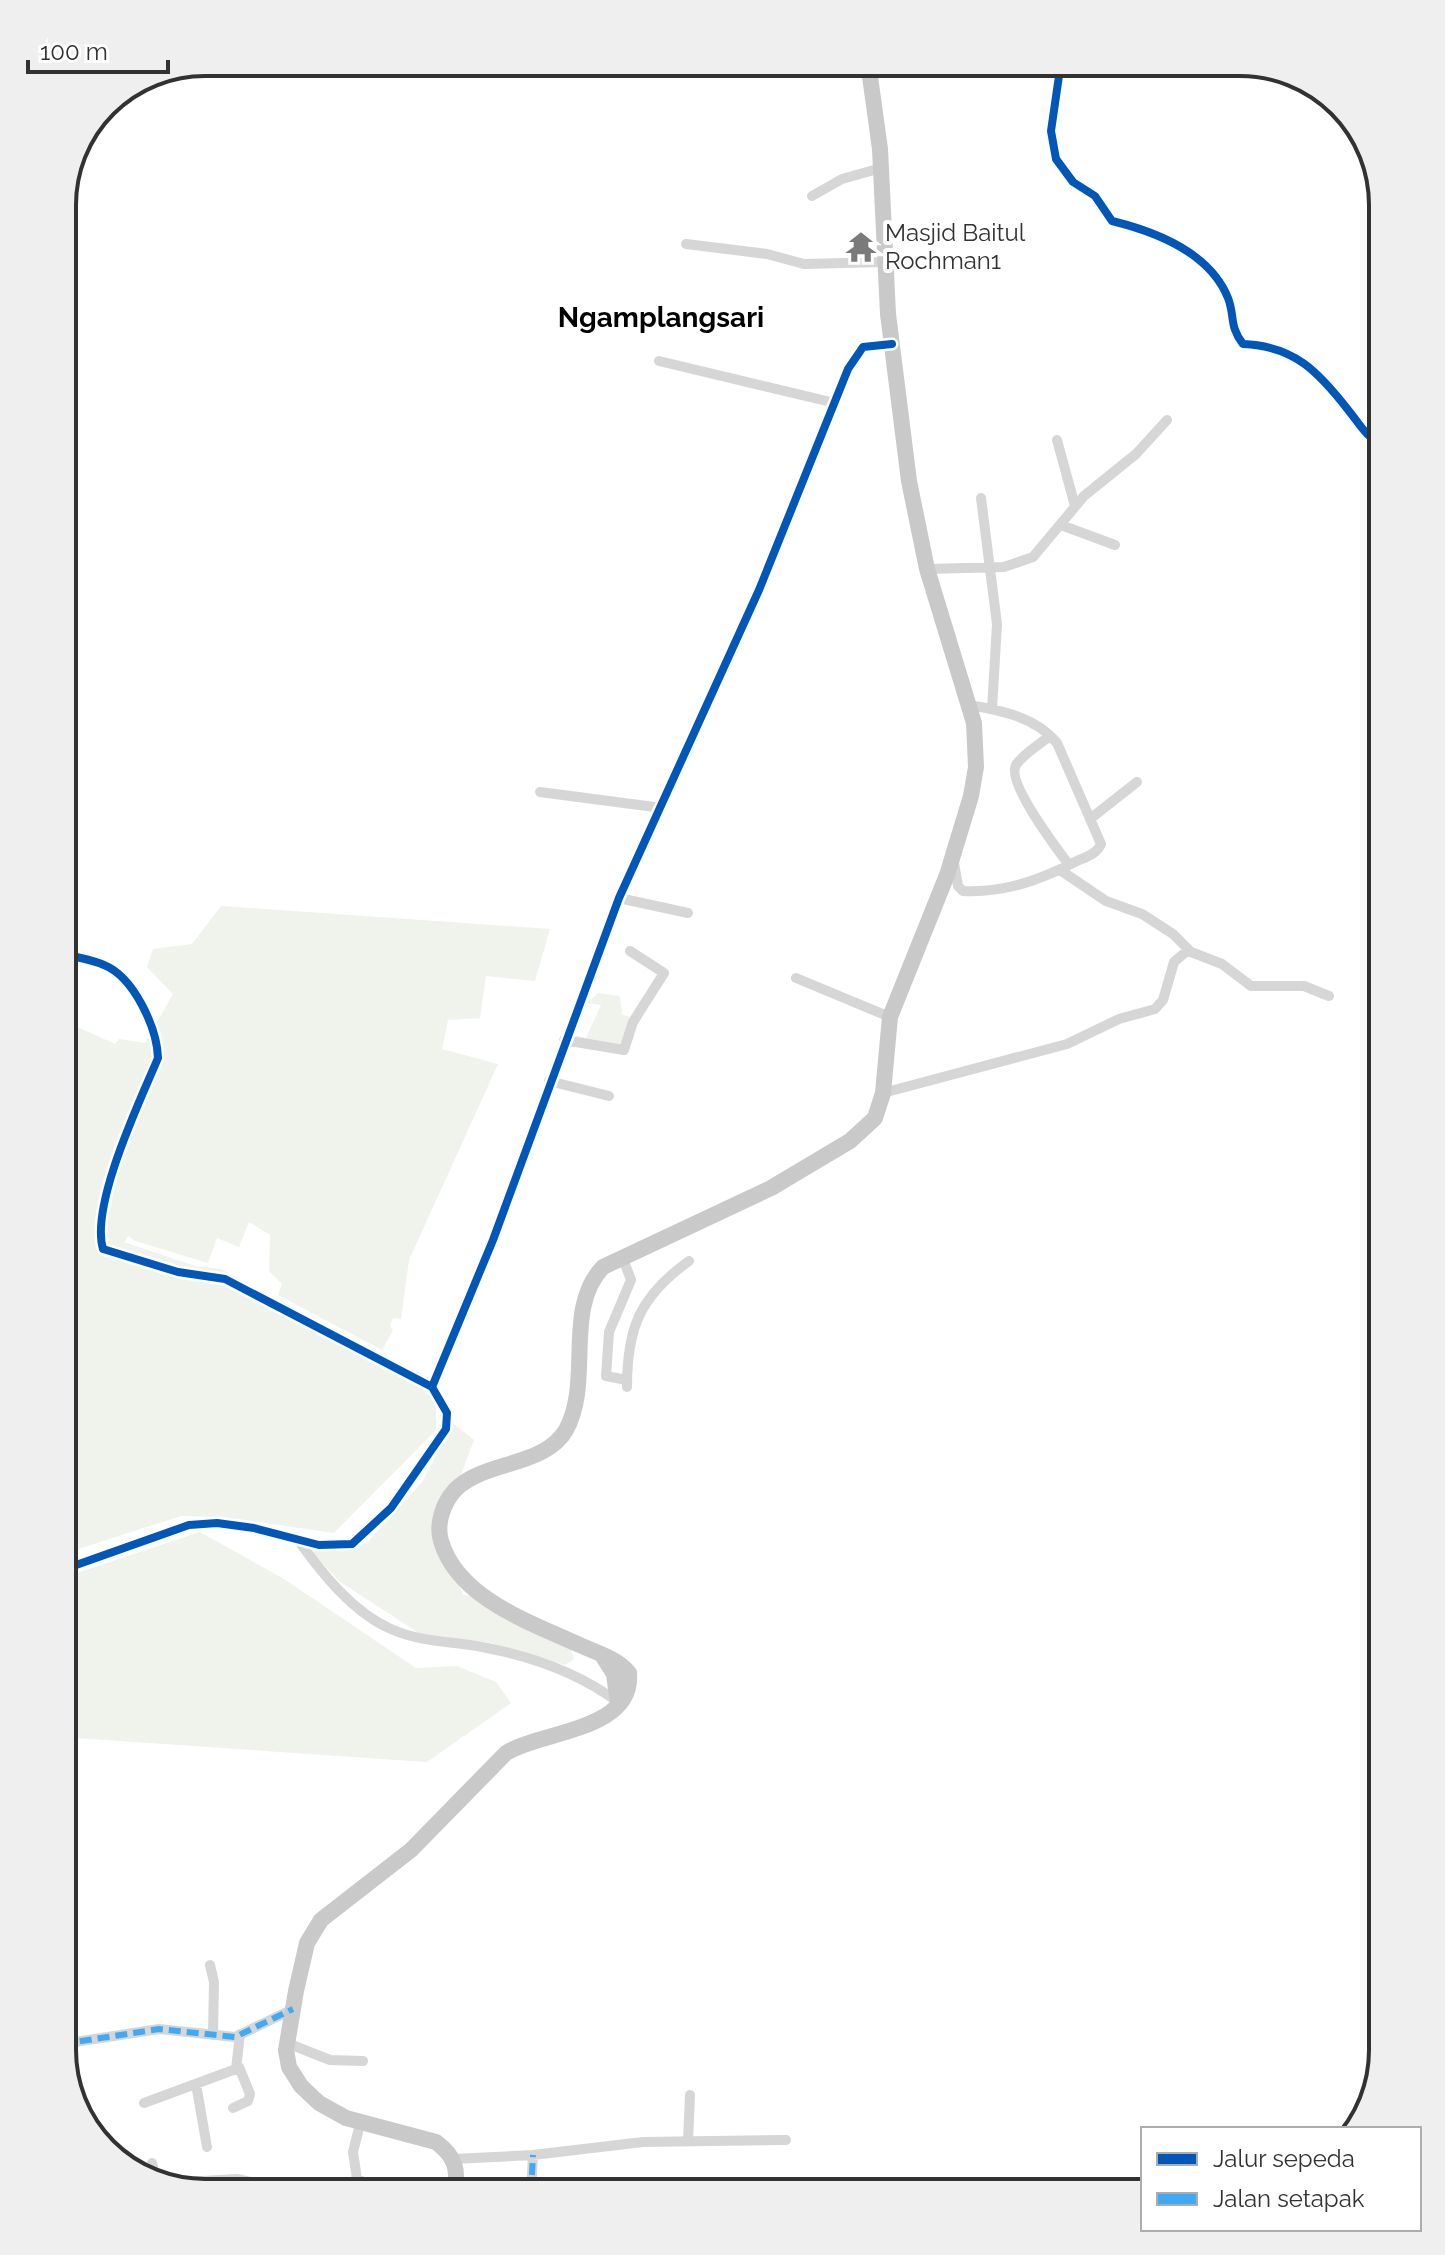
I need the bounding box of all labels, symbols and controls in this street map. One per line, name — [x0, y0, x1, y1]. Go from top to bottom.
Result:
scale bar — [28, 24, 168, 74]
text: 100 m — [40, 37, 108, 66]
place label: Masjid Baitul Rochman1 — [885, 218, 1026, 275]
temple icon: Masjid Baitul Rochman1 — [844, 230, 878, 264]
district label: Ngamplangsari — [558, 301, 764, 334]
legend — [1141, 2127, 1421, 2231]
text: Jalur sepeda — [1213, 2144, 1355, 2173]
text: Jalan setapak — [1213, 2184, 1365, 2213]

